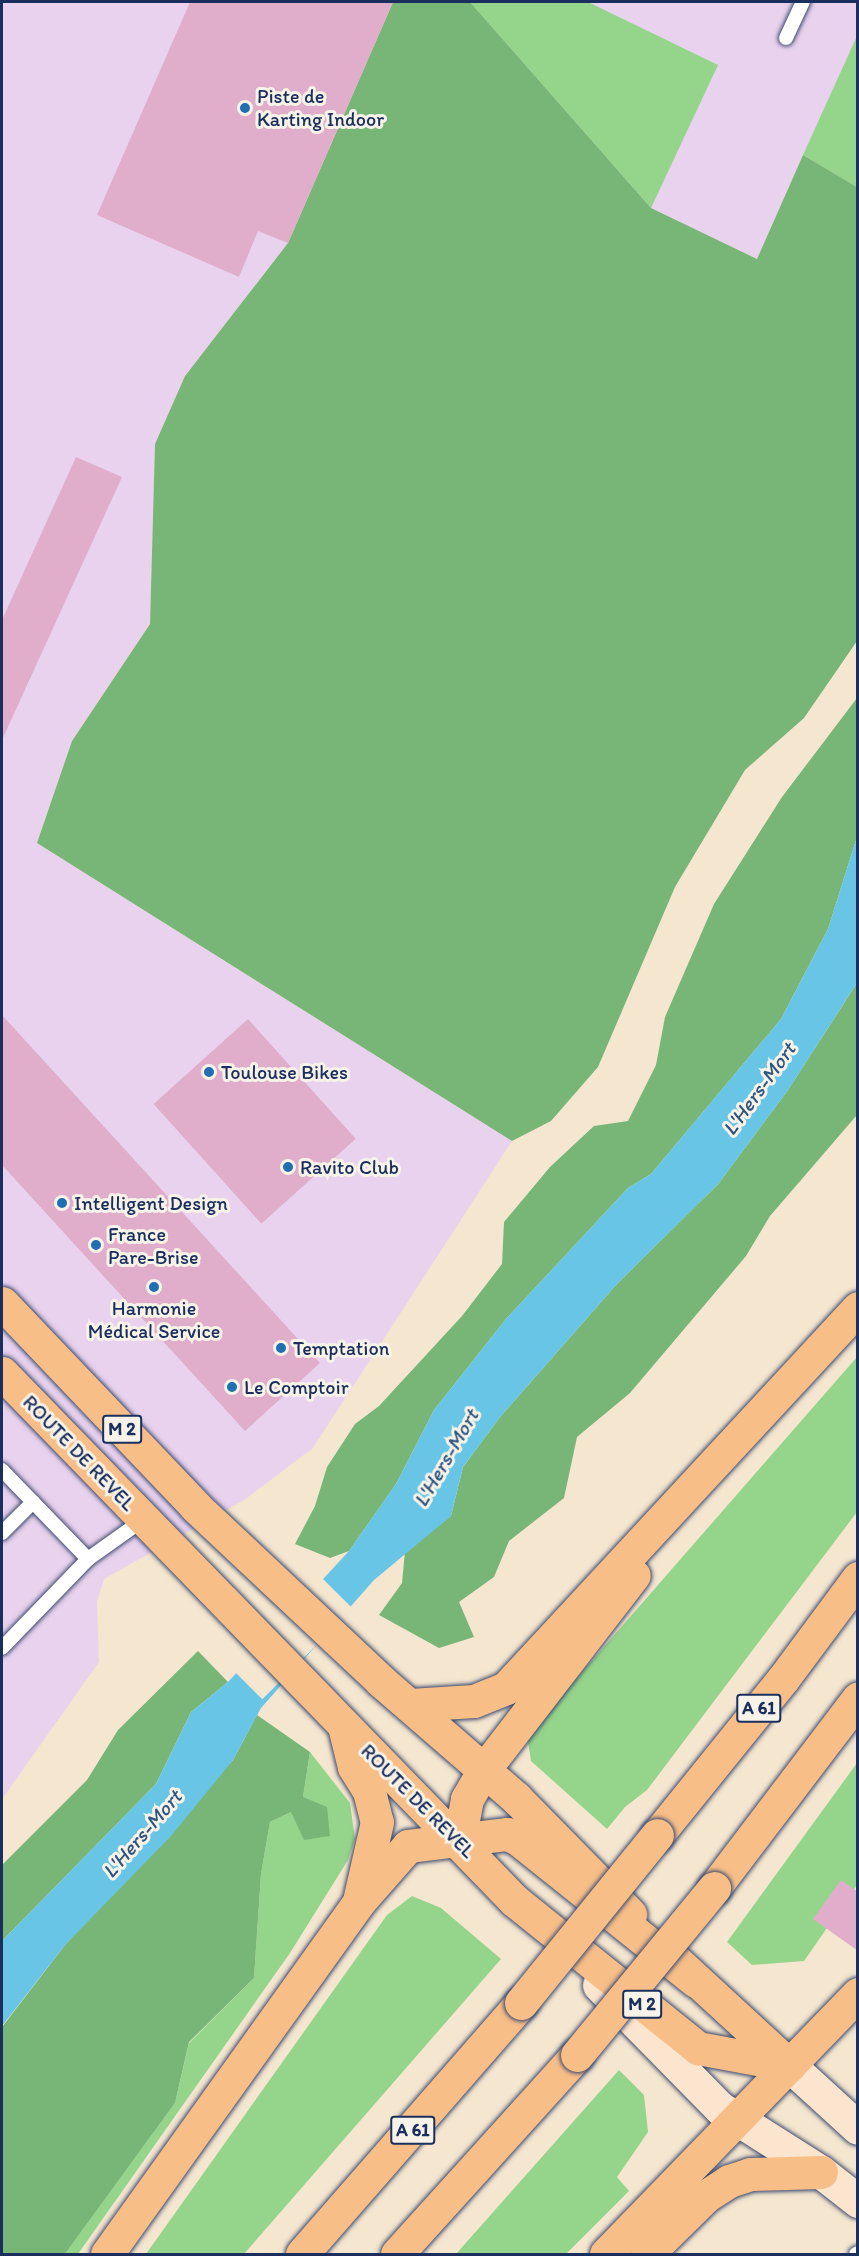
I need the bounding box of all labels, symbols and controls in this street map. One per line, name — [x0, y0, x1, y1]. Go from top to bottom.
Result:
place label: Piste de Karting Indoor — [257, 84, 385, 131]
marker: Piste de Karting Indoor — [238, 101, 252, 115]
water label: L'Hers-Mort — [717, 1038, 801, 1140]
place label: Toulouse Bikes — [221, 1060, 348, 1084]
marker: Toulouse Bikes — [202, 1065, 216, 1079]
place label: Ravito Club — [300, 1155, 399, 1179]
marker: Ravito Club — [281, 1160, 295, 1174]
place label: Intelligent Design — [74, 1191, 228, 1215]
marker: Intelligent Design — [55, 1196, 69, 1210]
place label: France Pare-Brise — [108, 1222, 198, 1269]
marker: France Pare-Brise — [89, 1238, 103, 1252]
marker: Harmonie Médical Service — [147, 1280, 161, 1294]
place label: Harmonie Médical Service — [88, 1296, 220, 1343]
place label: Temptation — [293, 1336, 389, 1360]
marker: Temptation — [274, 1341, 288, 1355]
place label: Le Comptoir — [244, 1375, 349, 1399]
marker: Le Comptoir — [225, 1380, 239, 1394]
street label: ROUTE DE REVEL — [18, 1390, 140, 1516]
water label: L'Hers-Mort — [408, 1405, 484, 1511]
road number: M 2 — [101, 1414, 143, 1444]
road number: A 61 — [735, 1693, 783, 1723]
street label: ROUTE DE REVEL — [356, 1739, 480, 1863]
water label: L'Hers-Mort — [97, 1785, 187, 1883]
road number: M 2 — [621, 1989, 663, 2019]
road number: A 61 — [389, 2115, 437, 2145]

